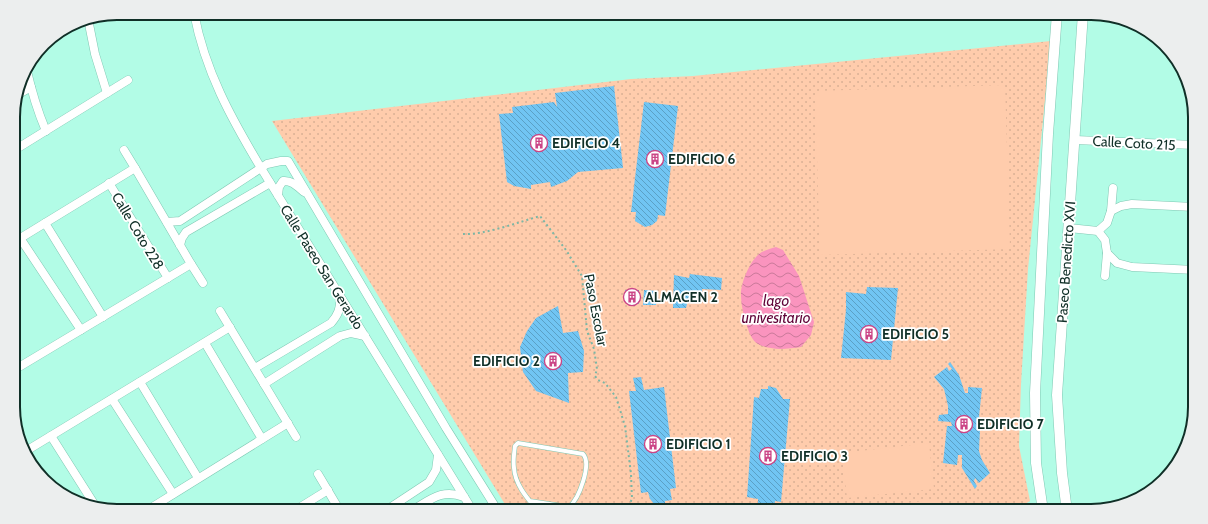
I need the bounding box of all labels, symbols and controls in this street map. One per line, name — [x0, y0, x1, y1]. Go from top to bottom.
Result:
street label: Calle Coto 215 — [1092, 132, 1176, 154]
building icon: EDIFICIO 4 — [529, 133, 549, 153]
place label: EDIFICIO 4 — [552, 134, 620, 152]
building icon: EDIFICIO 6 — [645, 149, 665, 169]
place label: EDIFICIO 6 — [668, 150, 736, 168]
street label: Calle Coto 228 — [108, 189, 168, 273]
street label: Calle Paseo San Gerardo — [276, 201, 368, 333]
street label: Paseo Benedicto XVI — [1053, 201, 1079, 323]
street label: Paso Escolar — [580, 272, 612, 348]
building icon: ALMACEN 2 — [622, 287, 642, 307]
place label: ALMACEN 2 — [645, 288, 718, 306]
water label: lago univesitario — [742, 292, 811, 327]
building icon: EDIFICIO 5 — [859, 324, 879, 344]
place label: EDIFICIO 5 — [882, 325, 949, 343]
building icon: EDIFICIO 2 — [543, 351, 563, 371]
place label: EDIFICIO 2 — [473, 352, 540, 370]
building icon: EDIFICIO 7 — [954, 414, 974, 434]
place label: EDIFICIO 7 — [977, 415, 1045, 433]
building icon: EDIFICIO 1 — [643, 434, 663, 454]
place label: EDIFICIO 1 — [666, 435, 731, 453]
building icon: EDIFICIO 3 — [758, 446, 778, 466]
place label: EDIFICIO 3 — [781, 447, 848, 465]

